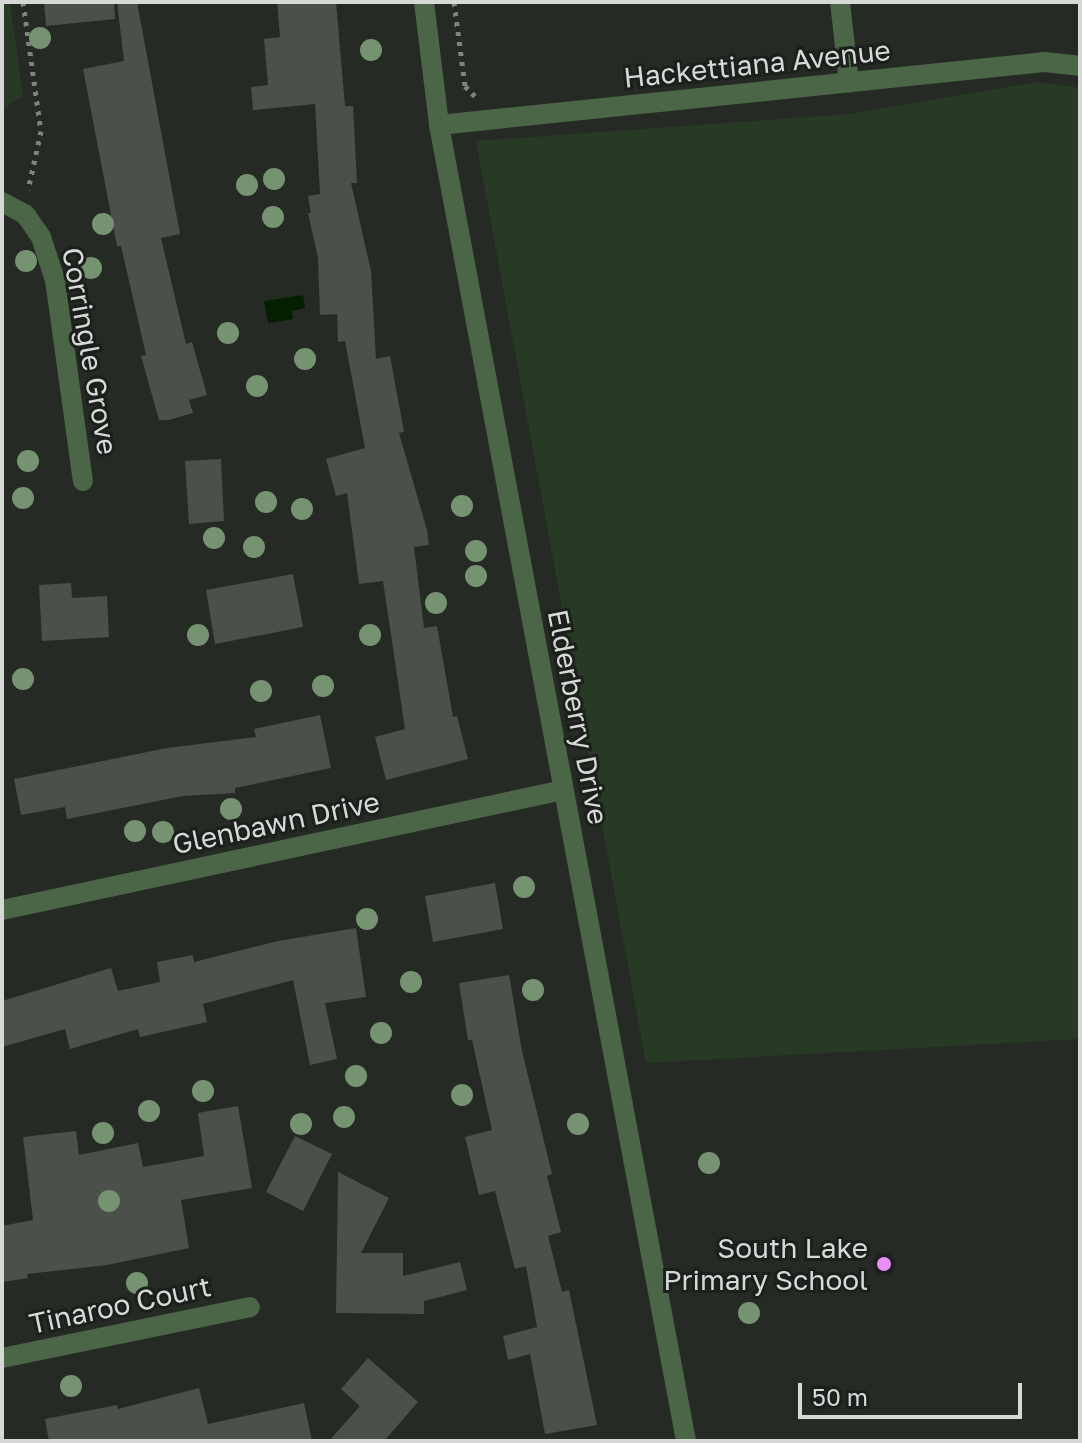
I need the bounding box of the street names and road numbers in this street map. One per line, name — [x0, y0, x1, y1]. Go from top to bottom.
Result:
street label: Hackettiana Avenue — [622, 33, 892, 95]
street label: Corringle Grove — [55, 245, 125, 457]
street label: Elderberry Drive — [541, 607, 615, 827]
street label: Glenbawn Drive — [169, 785, 383, 861]
street label: Tinaroo Court — [26, 1269, 214, 1341]

